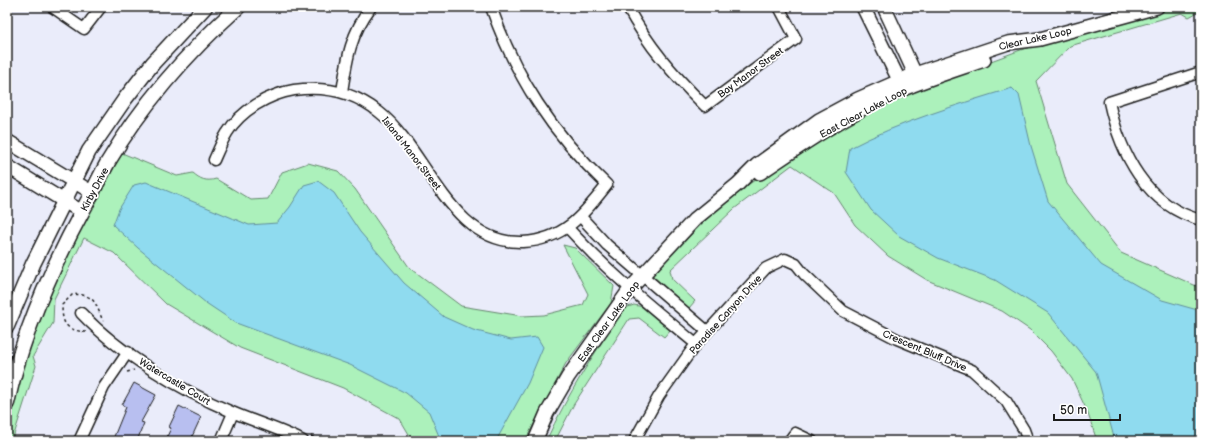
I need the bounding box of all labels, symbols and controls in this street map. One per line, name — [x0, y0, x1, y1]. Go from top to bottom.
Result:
street label: Clear Lake Loop — [998, 25, 1073, 53]
street label: Bay Manor Street — [715, 45, 786, 101]
street label: East Clear Lake Loop — [818, 85, 909, 141]
street label: Island Manor Street — [379, 115, 443, 192]
street label: Kirby Drive — [78, 165, 111, 213]
street label: Paradise Canyon Drive — [687, 273, 765, 357]
street label: East Clear Lake Loop — [575, 279, 642, 364]
street label: Crescent Bluff Drive — [881, 328, 969, 374]
street label: Watercastle Court — [137, 356, 212, 408]
scale bar — [1054, 396, 1120, 422]
text: 50 m — [1060, 403, 1087, 418]

